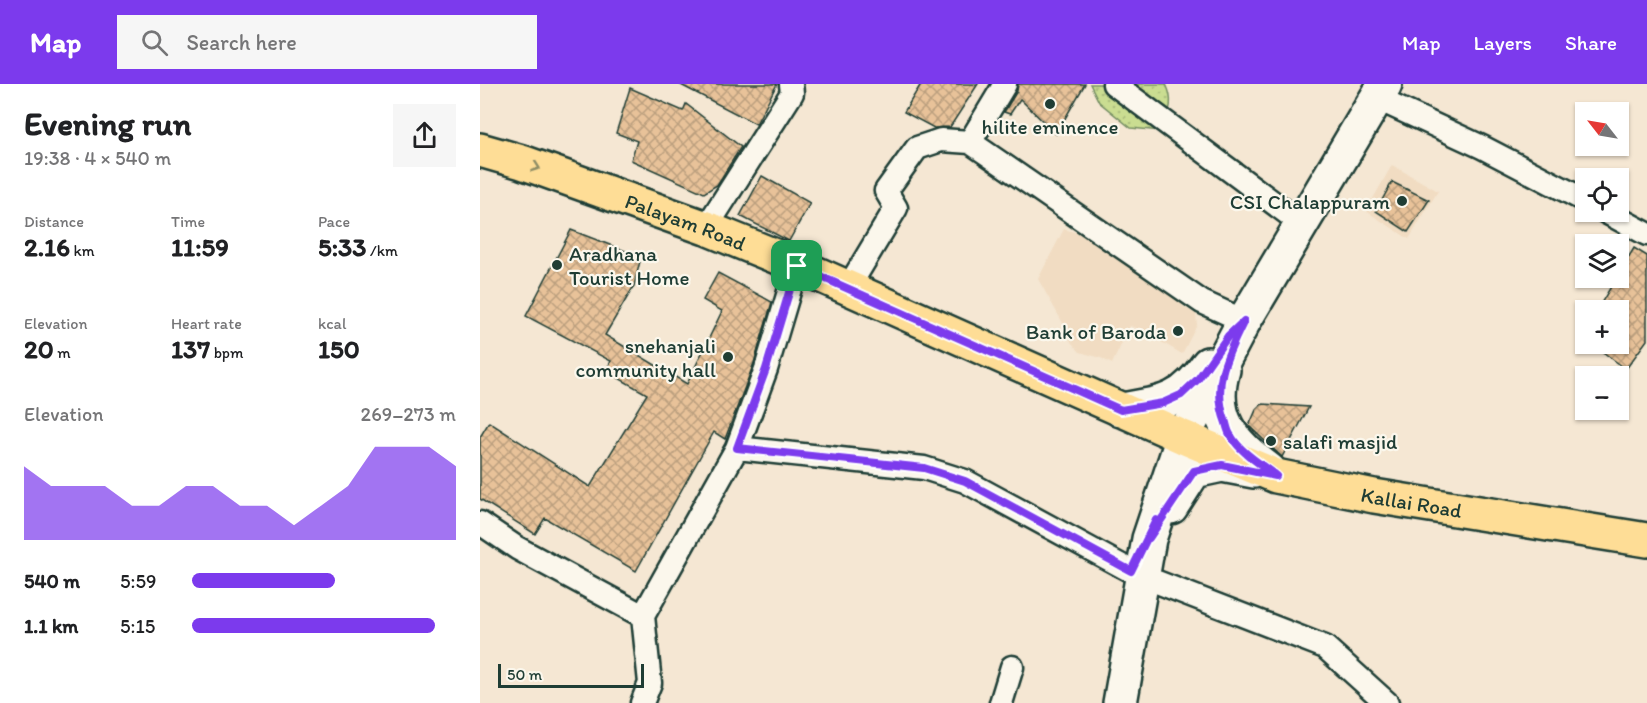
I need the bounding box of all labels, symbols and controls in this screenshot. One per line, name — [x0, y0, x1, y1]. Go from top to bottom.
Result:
search box — [117, 15, 537, 69]
text: Map — [30, 25, 81, 59]
icon: search — [138, 26, 171, 59]
text: Search here — [186, 29, 297, 56]
text: Map — [1402, 30, 1441, 55]
text: Layers — [1474, 30, 1532, 55]
text: Share — [1565, 30, 1617, 55]
marker: hilite eminence — [1043, 97, 1057, 111]
north arrow — [1575, 102, 1629, 156]
map controls — [1575, 102, 1629, 420]
text: Evening run — [24, 104, 191, 143]
button: share — [393, 104, 456, 167]
place label: hilite eminence — [982, 114, 1118, 139]
text: 19:38 · 4 × 540 m — [24, 146, 171, 170]
one-way arrow — [530, 160, 541, 173]
button: locate — [1575, 168, 1629, 222]
street label: Palayam Road — [622, 188, 750, 256]
place label: CSI Chalappuram — [1230, 189, 1390, 214]
marker: CSI Chalappuram — [1395, 194, 1409, 208]
text: Distance — [24, 212, 84, 231]
text: Time — [171, 212, 205, 231]
text: Pace — [318, 212, 350, 231]
text: 2.16 — [24, 231, 70, 263]
text: 11:59 — [171, 231, 229, 263]
text: 5:33 — [318, 231, 366, 263]
button: layers — [1575, 234, 1629, 288]
pin — [771, 240, 822, 291]
text: km — [70, 241, 95, 260]
text: /km — [366, 241, 398, 260]
place label: Aradhana Tourist Home — [569, 241, 690, 290]
icon: arrive — [780, 249, 813, 282]
marker: Aradhana Tourist Home — [550, 258, 564, 272]
button: + — [1575, 300, 1629, 354]
text: Elevation — [24, 314, 88, 333]
text: Heart rate — [171, 314, 242, 333]
text: kcal — [318, 314, 346, 333]
place label: Bank of Baroda — [1026, 319, 1166, 344]
marker: Bank of Baroda — [1171, 324, 1185, 338]
text: 20 — [24, 333, 54, 365]
text: 137 — [171, 333, 210, 365]
text: 150 — [318, 333, 360, 365]
place label: snehanjali community hall — [576, 333, 716, 382]
text: m — [54, 343, 71, 362]
text: bpm — [210, 343, 243, 362]
marker: snehanjali community hall — [721, 350, 735, 364]
button: − — [1575, 366, 1629, 420]
text: Elevation — [24, 402, 103, 426]
text: 269–273 m — [361, 402, 456, 426]
place label: salafi masjid — [1283, 429, 1398, 454]
marker: salafi masjid — [1264, 434, 1278, 448]
street label: Kallai Road — [1359, 481, 1464, 523]
text: 540 m — [24, 569, 80, 593]
text: 5:59 — [120, 569, 156, 593]
text: 1.1 km — [24, 614, 78, 638]
text: 5:15 — [120, 614, 155, 638]
scale bar — [498, 661, 644, 688]
text: 50 m — [507, 665, 542, 684]

